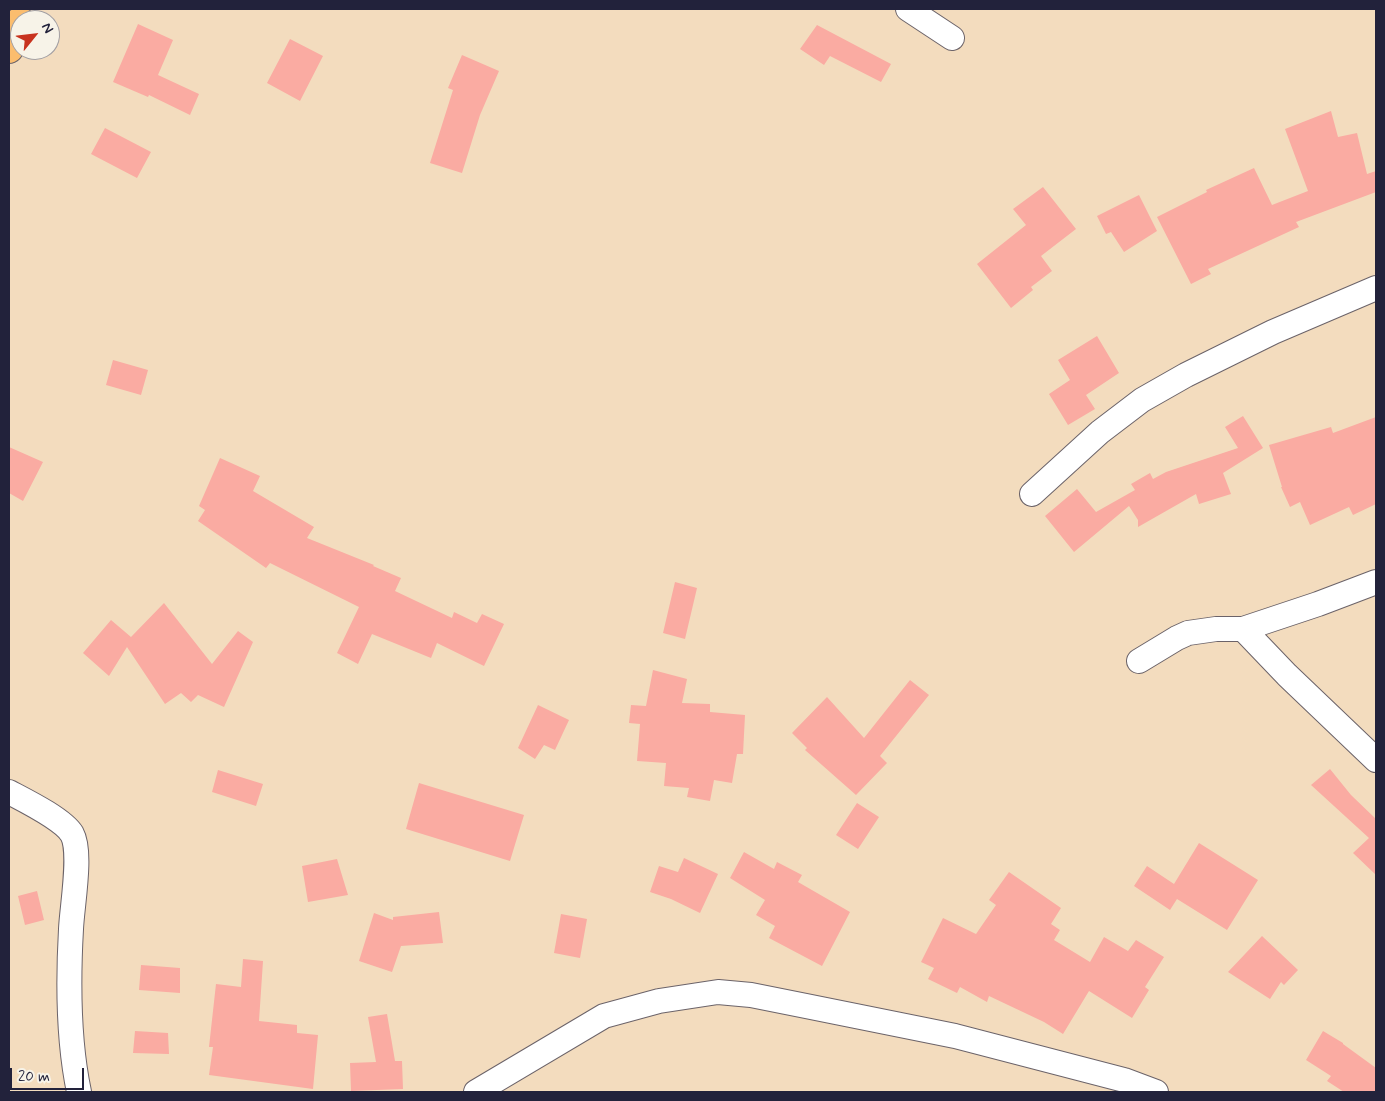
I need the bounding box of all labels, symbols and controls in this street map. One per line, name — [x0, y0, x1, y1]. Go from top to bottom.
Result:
north arrow — [10, 10, 60, 60]
text: N — [37, 20, 57, 37]
scale bar — [12, 1058, 86, 1090]
text: 20 m — [18, 1067, 50, 1087]

